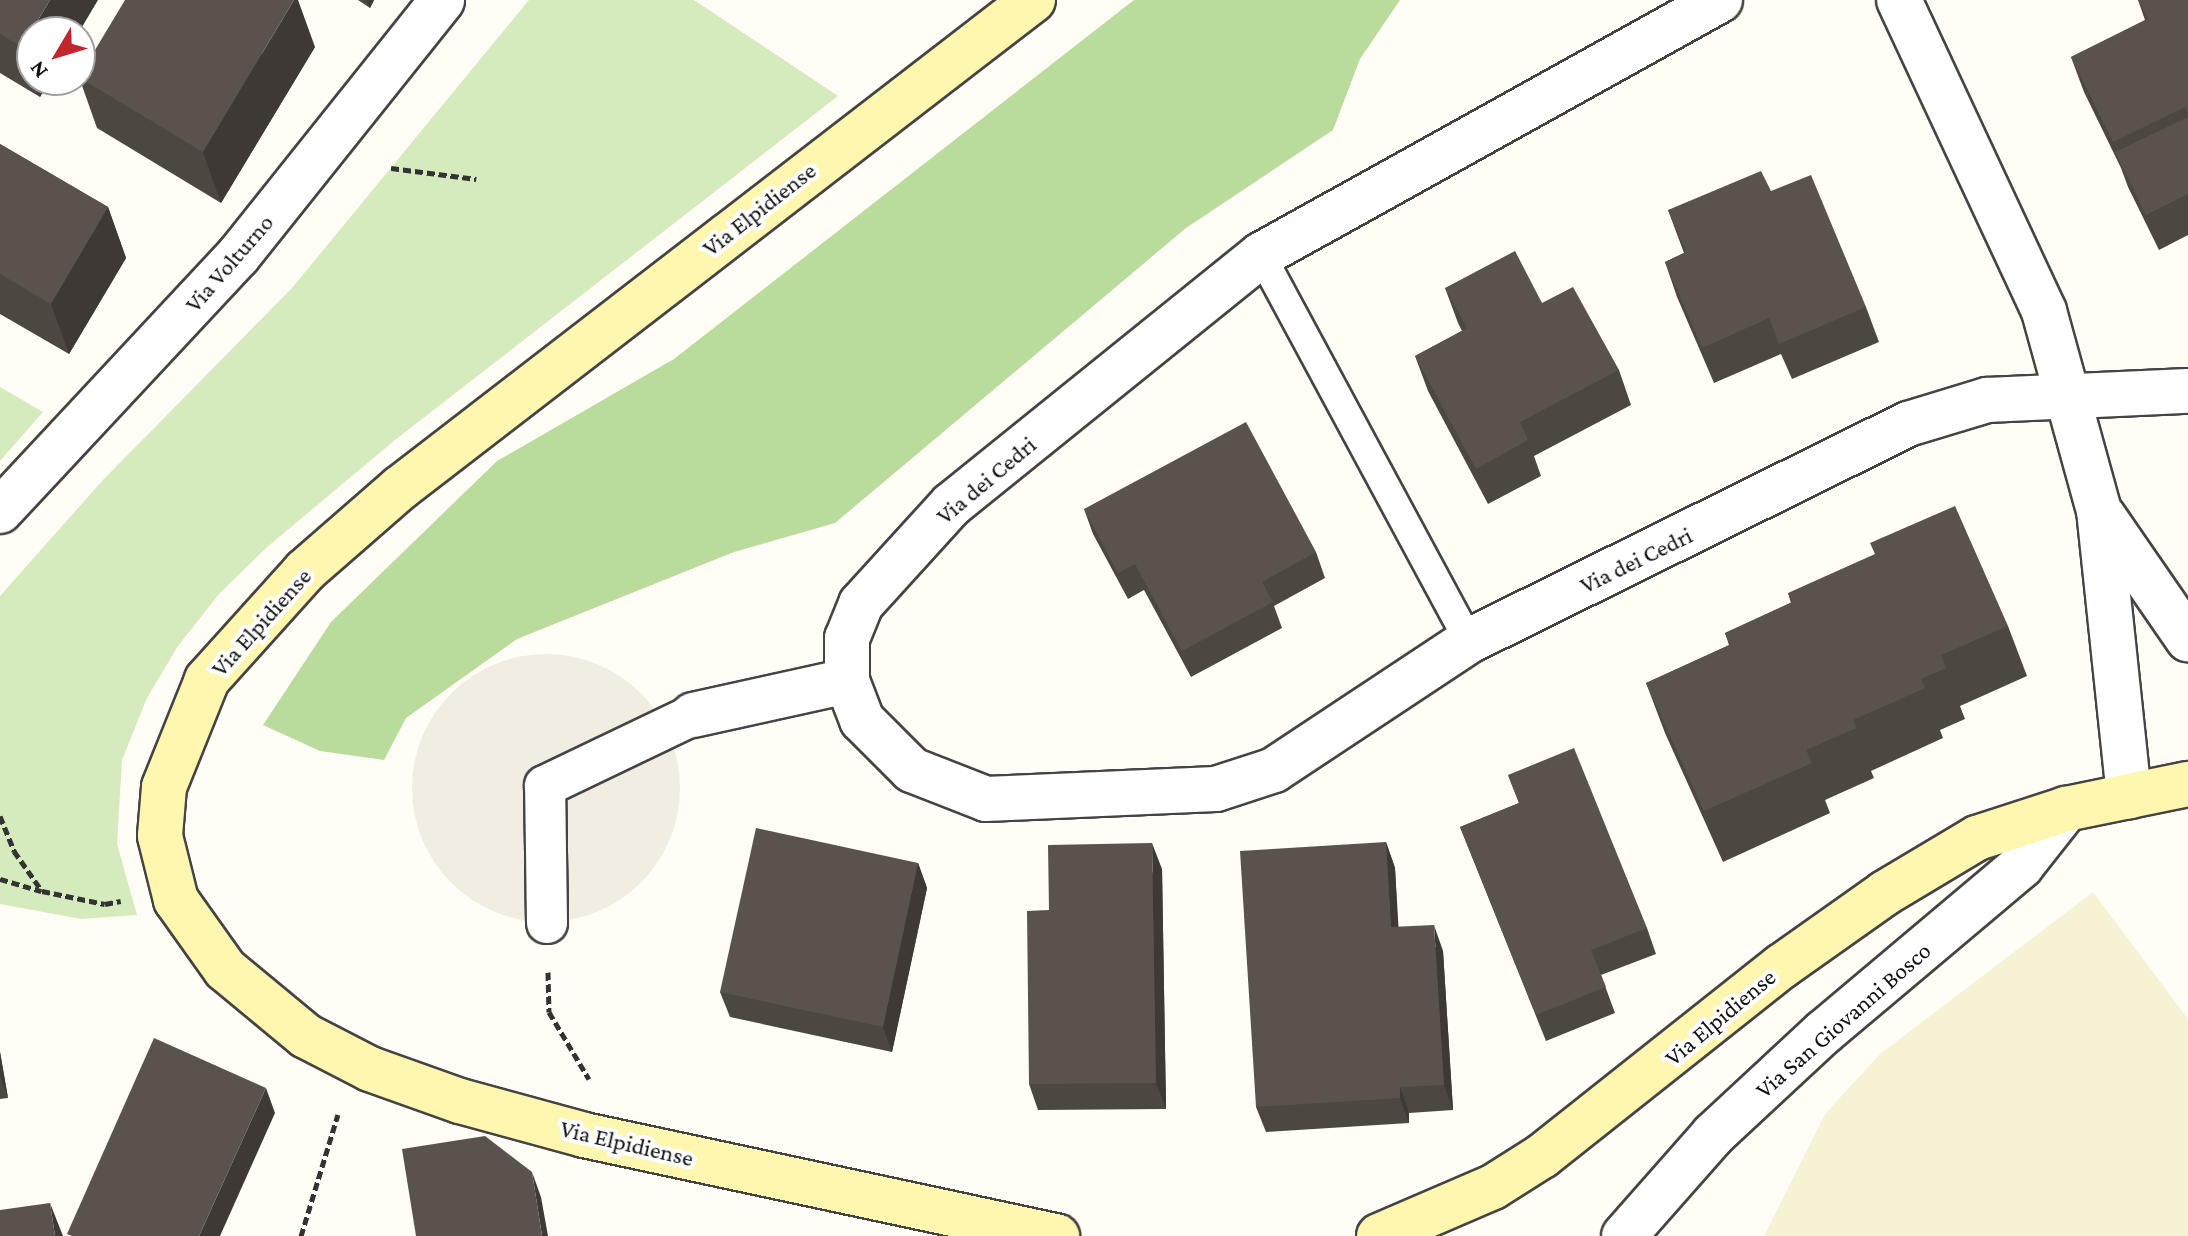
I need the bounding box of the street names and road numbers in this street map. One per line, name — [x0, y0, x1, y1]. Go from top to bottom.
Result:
street label: Via Elpidiense — [697, 156, 821, 262]
street label: Via Volturno — [179, 208, 279, 318]
street label: Via dei Cedri — [930, 430, 1042, 530]
street label: Via dei Cedri — [1575, 520, 1697, 600]
street label: Via Elpidiense — [205, 562, 317, 682]
street label: Via San Giovanni Bosco — [1749, 936, 1937, 1104]
street label: Via Elpidiense — [1659, 962, 1781, 1072]
street label: Via Elpidiense — [558, 1114, 696, 1172]

